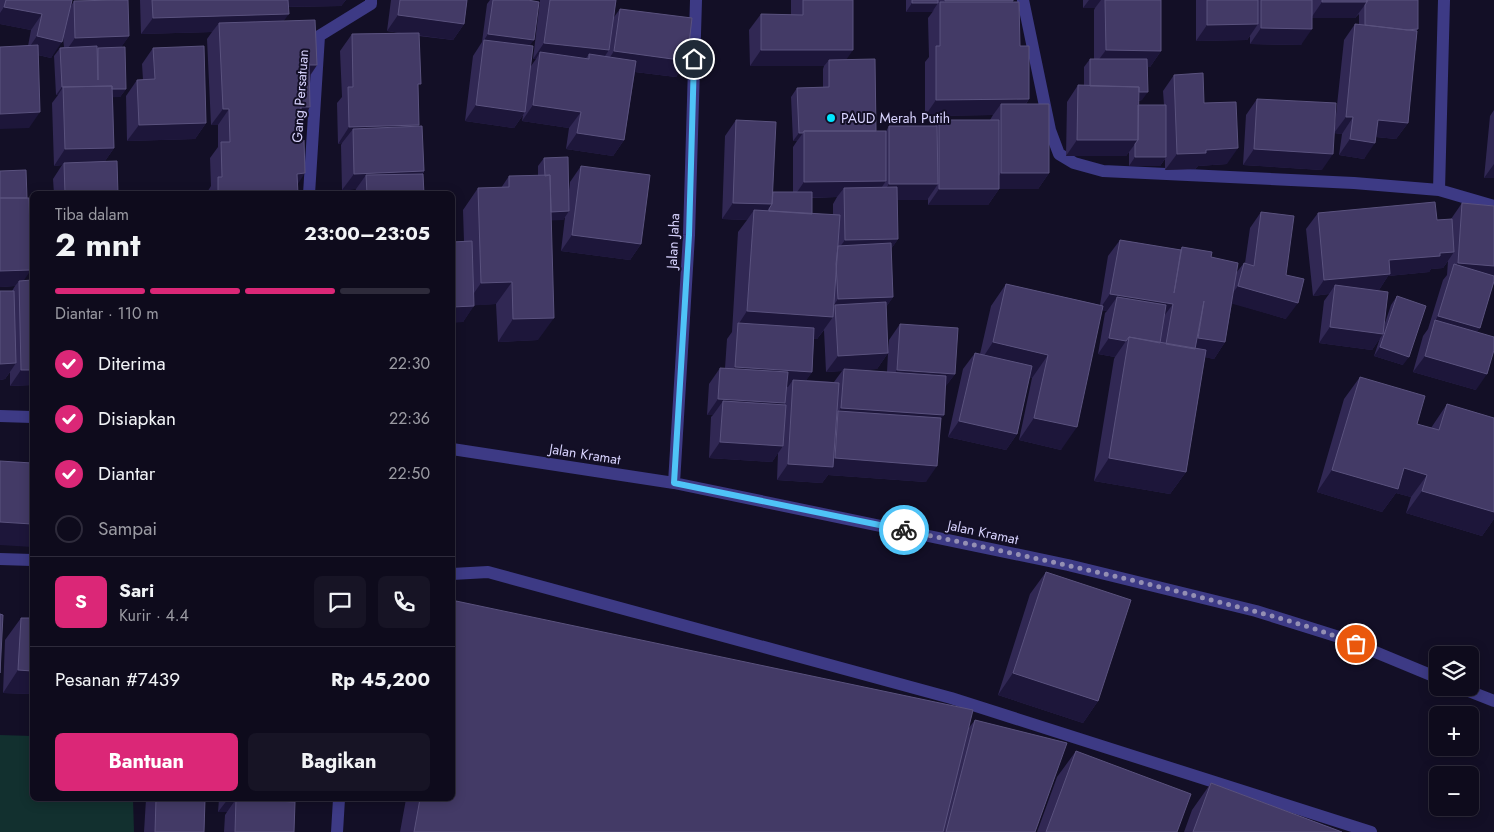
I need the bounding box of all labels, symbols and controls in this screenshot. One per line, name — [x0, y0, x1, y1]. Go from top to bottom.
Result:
pin — [673, 38, 715, 80]
icon: home — [680, 45, 708, 73]
street label: Gang Persatuan — [287, 49, 313, 143]
place label: PAUD Merah Putih — [841, 108, 950, 128]
marker: PAUD Merah Putih — [825, 112, 837, 124]
text: Tiba dalam — [55, 203, 129, 226]
street label: Jalan Jaha — [661, 213, 684, 271]
text: 23:00–23:05 — [304, 220, 430, 247]
text: 2 mnt — [55, 222, 140, 268]
text: Diantar · 110 m — [55, 302, 159, 325]
icon: check — [55, 350, 83, 378]
text: Diterima — [98, 350, 166, 377]
text: 22:30 — [389, 352, 430, 375]
icon: check — [55, 405, 83, 433]
text: Disiapkan — [98, 405, 176, 432]
text: 22:36 — [389, 407, 430, 430]
street label: Jalan Kramat — [546, 438, 623, 470]
icon: check — [55, 460, 83, 488]
text: Diantar — [98, 460, 155, 487]
text: 22:50 — [388, 462, 430, 485]
courier — [879, 505, 929, 555]
street label: Jalan Kramat — [944, 514, 1021, 549]
text: Sampai — [98, 515, 157, 542]
icon: bike — [890, 516, 918, 544]
button: chat — [314, 576, 366, 628]
button: phone — [378, 576, 430, 628]
text: Sari — [119, 577, 154, 604]
text: S — [75, 588, 87, 615]
text: Kurir · 4.4 — [119, 604, 189, 627]
pin — [1335, 623, 1377, 665]
icon: bag — [1342, 630, 1370, 658]
map controls — [1429, 646, 1479, 816]
button: layers — [1429, 646, 1479, 696]
text: Pesanan #7439 — [55, 666, 180, 693]
text: Rp 45,200 — [331, 666, 430, 693]
button: + — [1429, 706, 1479, 756]
button: Bantuan — [55, 733, 238, 791]
button: Bagikan — [248, 733, 430, 791]
button: − — [1429, 766, 1479, 816]

